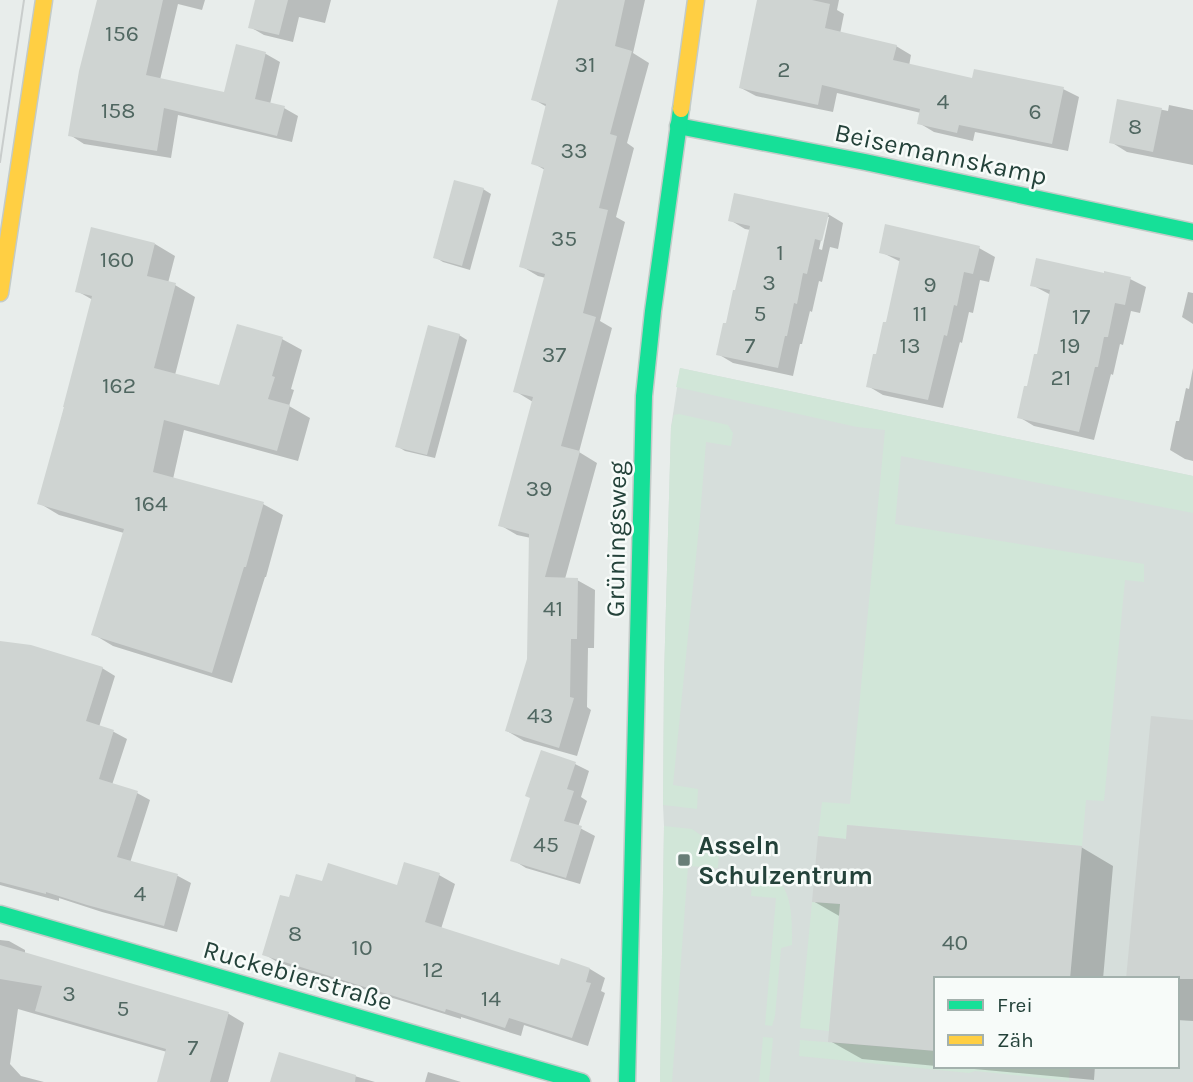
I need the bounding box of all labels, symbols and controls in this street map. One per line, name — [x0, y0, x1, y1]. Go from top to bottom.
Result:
house number: 156 — [105, 20, 139, 47]
house number: 31 — [574, 51, 596, 78]
house number: 2 — [777, 56, 791, 83]
house number: 4 — [937, 88, 950, 115]
house number: 158 — [101, 97, 135, 124]
house number: 6 — [1028, 98, 1042, 125]
house number: 8 — [1128, 113, 1142, 140]
street label: Beisemannskamp — [832, 117, 1050, 192]
house number: 33 — [560, 137, 588, 164]
house number: 35 — [551, 225, 577, 252]
house number: 1 — [776, 239, 784, 266]
house number: 160 — [100, 246, 134, 273]
house number: 3 — [762, 269, 776, 296]
house number: 9 — [923, 271, 937, 298]
house number: 5 — [754, 300, 766, 327]
house number: 11 — [912, 300, 928, 327]
house number: 17 — [1072, 303, 1090, 330]
house number: 7 — [745, 332, 756, 359]
house number: 13 — [899, 332, 921, 359]
house number: 19 — [1060, 332, 1080, 359]
house number: 37 — [542, 341, 566, 368]
house number: 21 — [1051, 364, 1071, 391]
house number: 162 — [102, 372, 136, 399]
street label: Grüningsweg — [600, 460, 633, 617]
house number: 39 — [526, 475, 552, 502]
house number: 164 — [134, 490, 168, 517]
house number: 41 — [543, 595, 563, 622]
house number: 43 — [527, 702, 553, 729]
place label: Asseln Schulzentrum — [698, 830, 873, 891]
house number: 45 — [533, 831, 559, 858]
marker: Asseln Schulzentrum — [676, 852, 692, 868]
house number: 4 — [134, 880, 147, 907]
house number: 8 — [288, 920, 302, 947]
house number: 40 — [942, 929, 968, 956]
street label: Ruckebierstraße — [200, 934, 396, 1017]
house number: 10 — [351, 934, 373, 961]
house number: 12 — [423, 956, 443, 983]
legend — [934, 977, 1179, 1068]
house number: 3 — [62, 980, 76, 1007]
house number: 14 — [481, 985, 501, 1012]
text: Frei — [997, 993, 1033, 1017]
house number: 5 — [117, 995, 129, 1022]
text: Zäh — [997, 1028, 1034, 1052]
house number: 7 — [188, 1034, 199, 1061]

